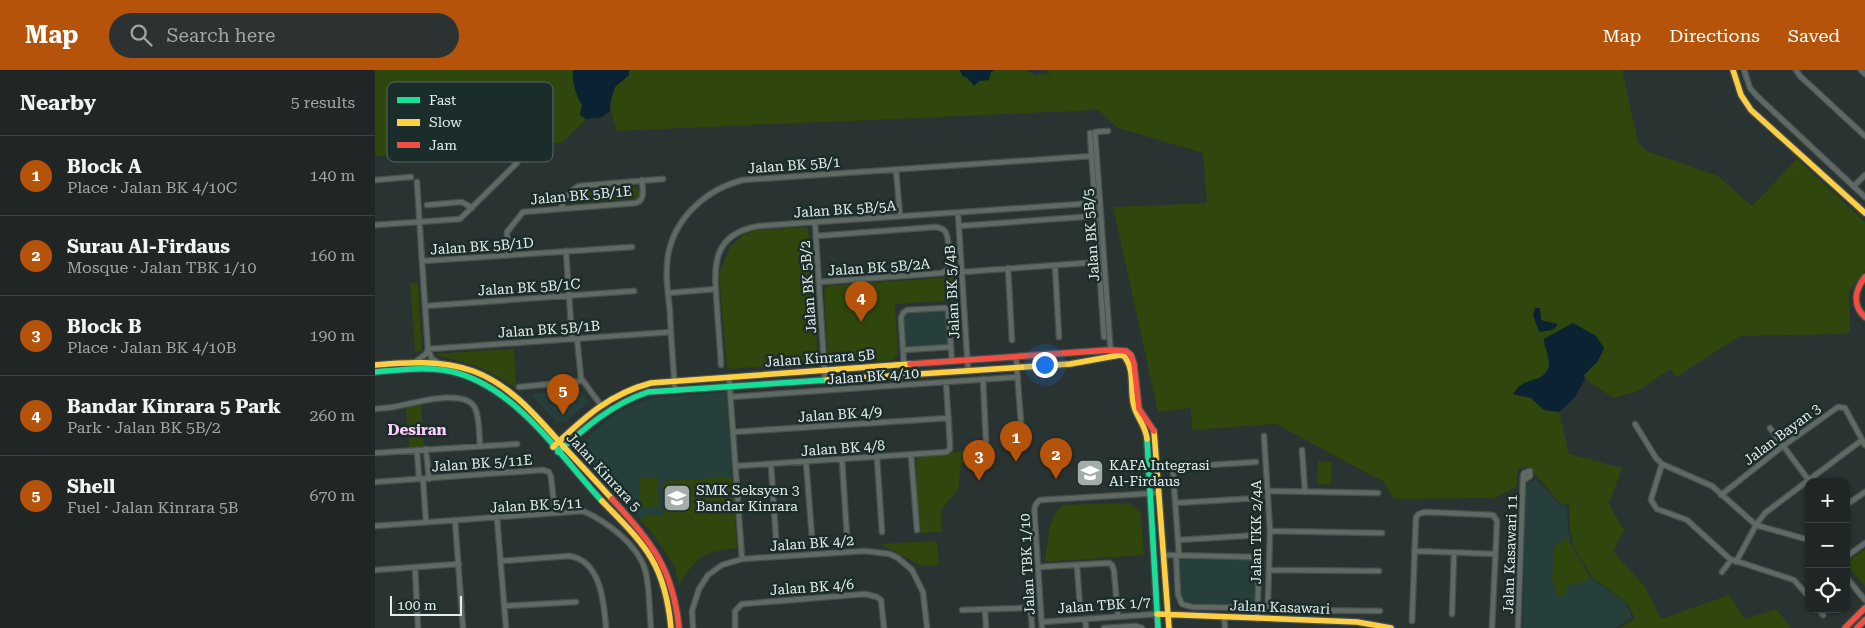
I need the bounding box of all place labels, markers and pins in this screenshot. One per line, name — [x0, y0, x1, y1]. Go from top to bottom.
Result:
pin: 4 — [845, 281, 877, 322]
pin: 5 — [547, 374, 579, 415]
pin: 1 — [1000, 421, 1032, 462]
pin: 2 — [1040, 438, 1072, 479]
pin: 3 — [963, 440, 995, 481]
place label: KAFA Integrasi Al-Firdaus — [1109, 457, 1210, 489]
school or university icon: KAFA Integrasi Al-Firdaus — [1075, 458, 1105, 488]
place label: SMK Seksyen 3 Bandar Kinrara — [696, 482, 800, 514]
school or university icon: SMK Seksyen 3 Bandar Kinrara — [662, 483, 692, 513]

